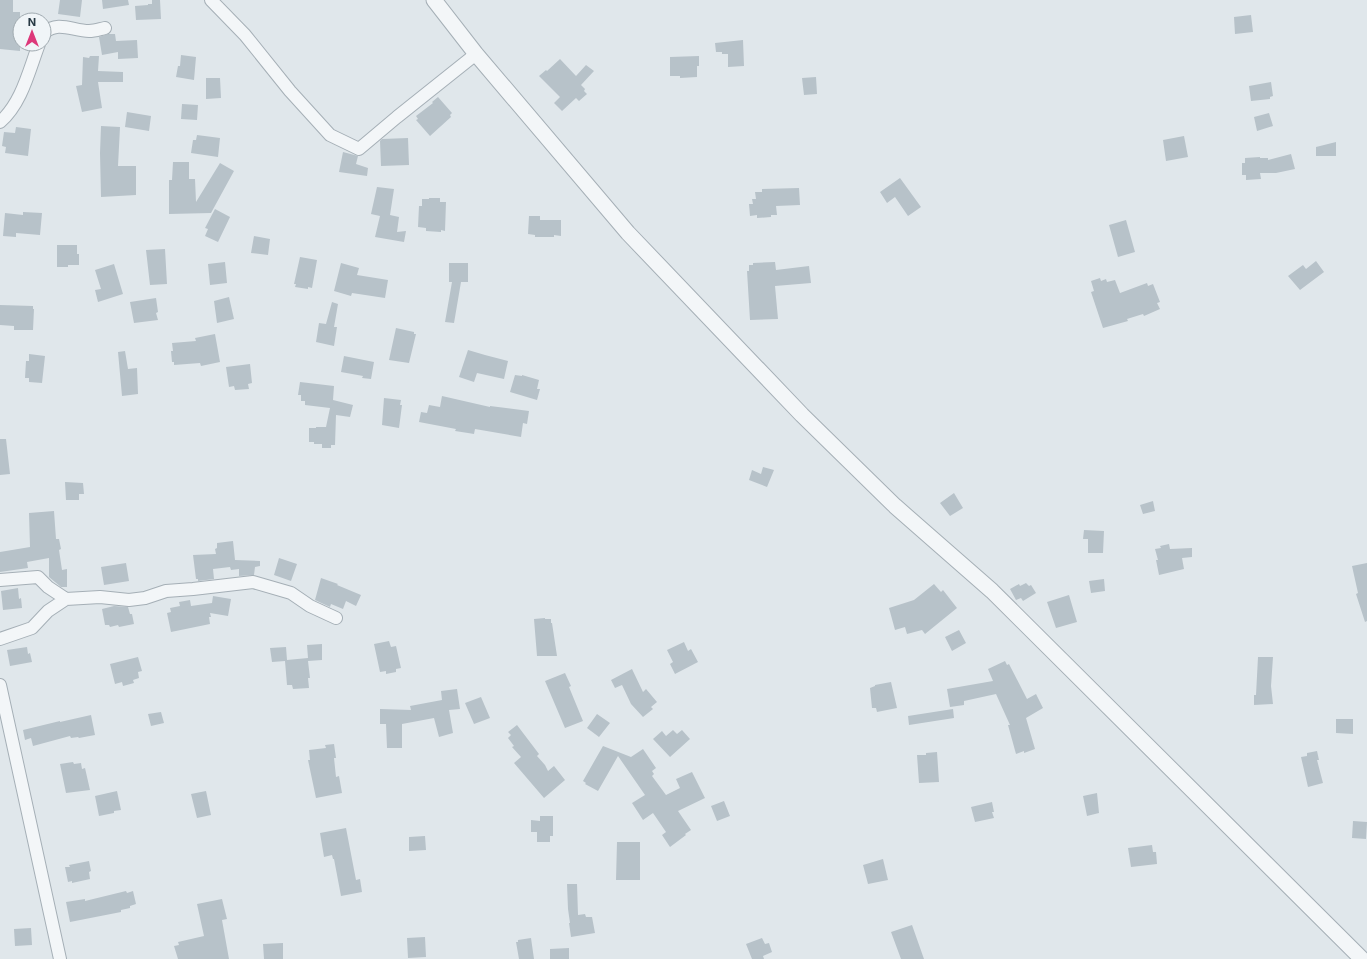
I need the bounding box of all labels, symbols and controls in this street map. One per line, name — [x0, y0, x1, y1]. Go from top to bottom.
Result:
north arrow — [12, 12, 52, 52]
text: N — [28, 15, 36, 29]

